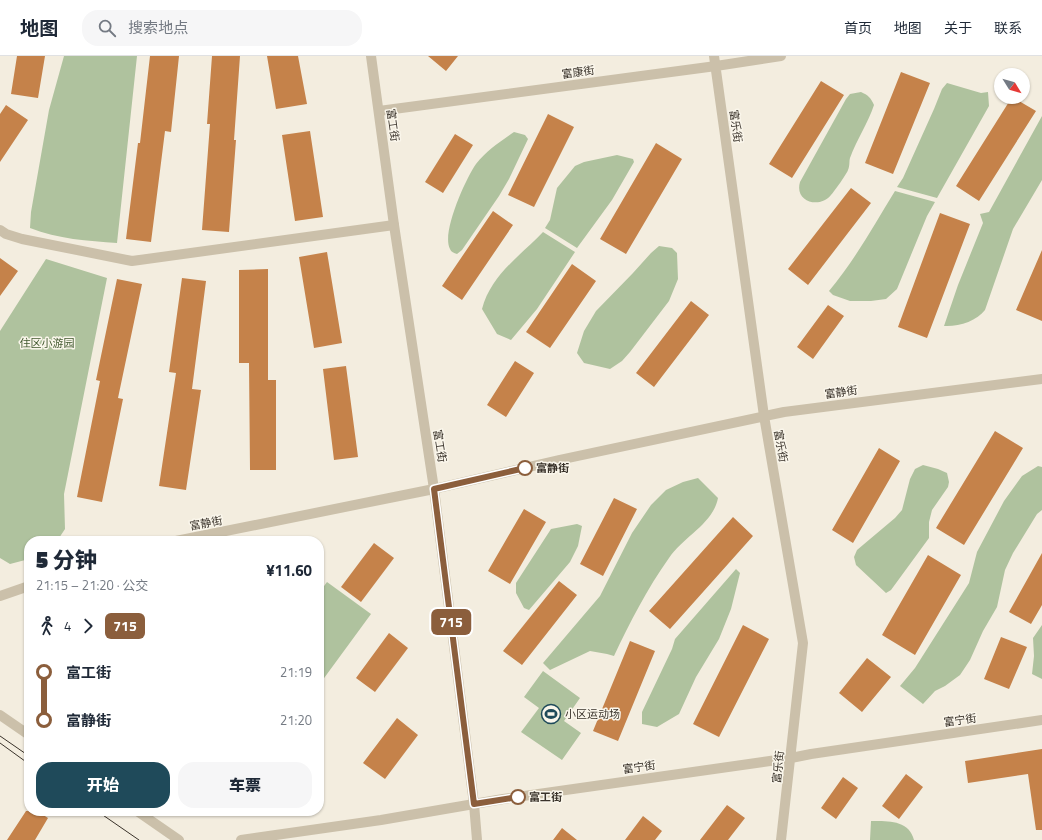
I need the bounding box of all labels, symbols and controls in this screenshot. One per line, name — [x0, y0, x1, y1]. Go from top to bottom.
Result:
search box — [82, 10, 362, 46]
text: 地图 — [20, 13, 58, 42]
text: 搜索地点 — [128, 16, 188, 39]
icon: search — [96, 17, 118, 39]
text: 首页 — [844, 17, 872, 38]
text: 地图 — [894, 17, 922, 38]
text: 关于 — [944, 17, 972, 38]
text: 联系 — [994, 17, 1022, 38]
street label: 富康街 — [561, 62, 595, 82]
north arrow — [994, 68, 1030, 104]
map controls — [994, 68, 1030, 104]
street label: 富工街 — [383, 108, 403, 142]
street label: 富乐街 — [726, 109, 746, 143]
park label: 住区小游园 — [20, 335, 75, 351]
street label: 富静街 — [824, 382, 858, 402]
street label: 富工街 — [430, 428, 450, 464]
street label: 富乐街 — [770, 428, 792, 464]
marker: 富静街 — [517, 460, 533, 476]
place label: 富静街 — [536, 460, 569, 476]
street label: 富静街 — [188, 512, 224, 534]
text: 5 分钟 — [36, 543, 97, 577]
text: ¥11.60 — [266, 559, 312, 582]
text: 21:15 – 21:20 · 公交 — [36, 575, 148, 595]
line badge: 715 — [428, 609, 474, 635]
text: 715 — [439, 611, 463, 632]
icon: walk — [36, 615, 58, 637]
icon: forward — [77, 615, 99, 637]
text: 715 — [113, 615, 137, 636]
text: 4 — [64, 616, 71, 636]
text: 富工街 — [66, 661, 111, 684]
text: 21:19 — [280, 662, 312, 682]
sports icon: 小区运动场 — [540, 703, 562, 725]
place label: 小区运动场 — [565, 706, 620, 722]
text: 富静街 — [66, 709, 111, 732]
text: 21:20 — [280, 710, 312, 730]
street label: 富宁街 — [943, 710, 977, 730]
street label: 富乐街 — [768, 750, 788, 784]
street label: 富宁街 — [622, 757, 656, 777]
button: 开始 — [36, 762, 170, 808]
button: 车票 — [178, 762, 312, 808]
marker: 富工街 — [510, 789, 526, 805]
place label: 富工街 — [529, 789, 562, 805]

